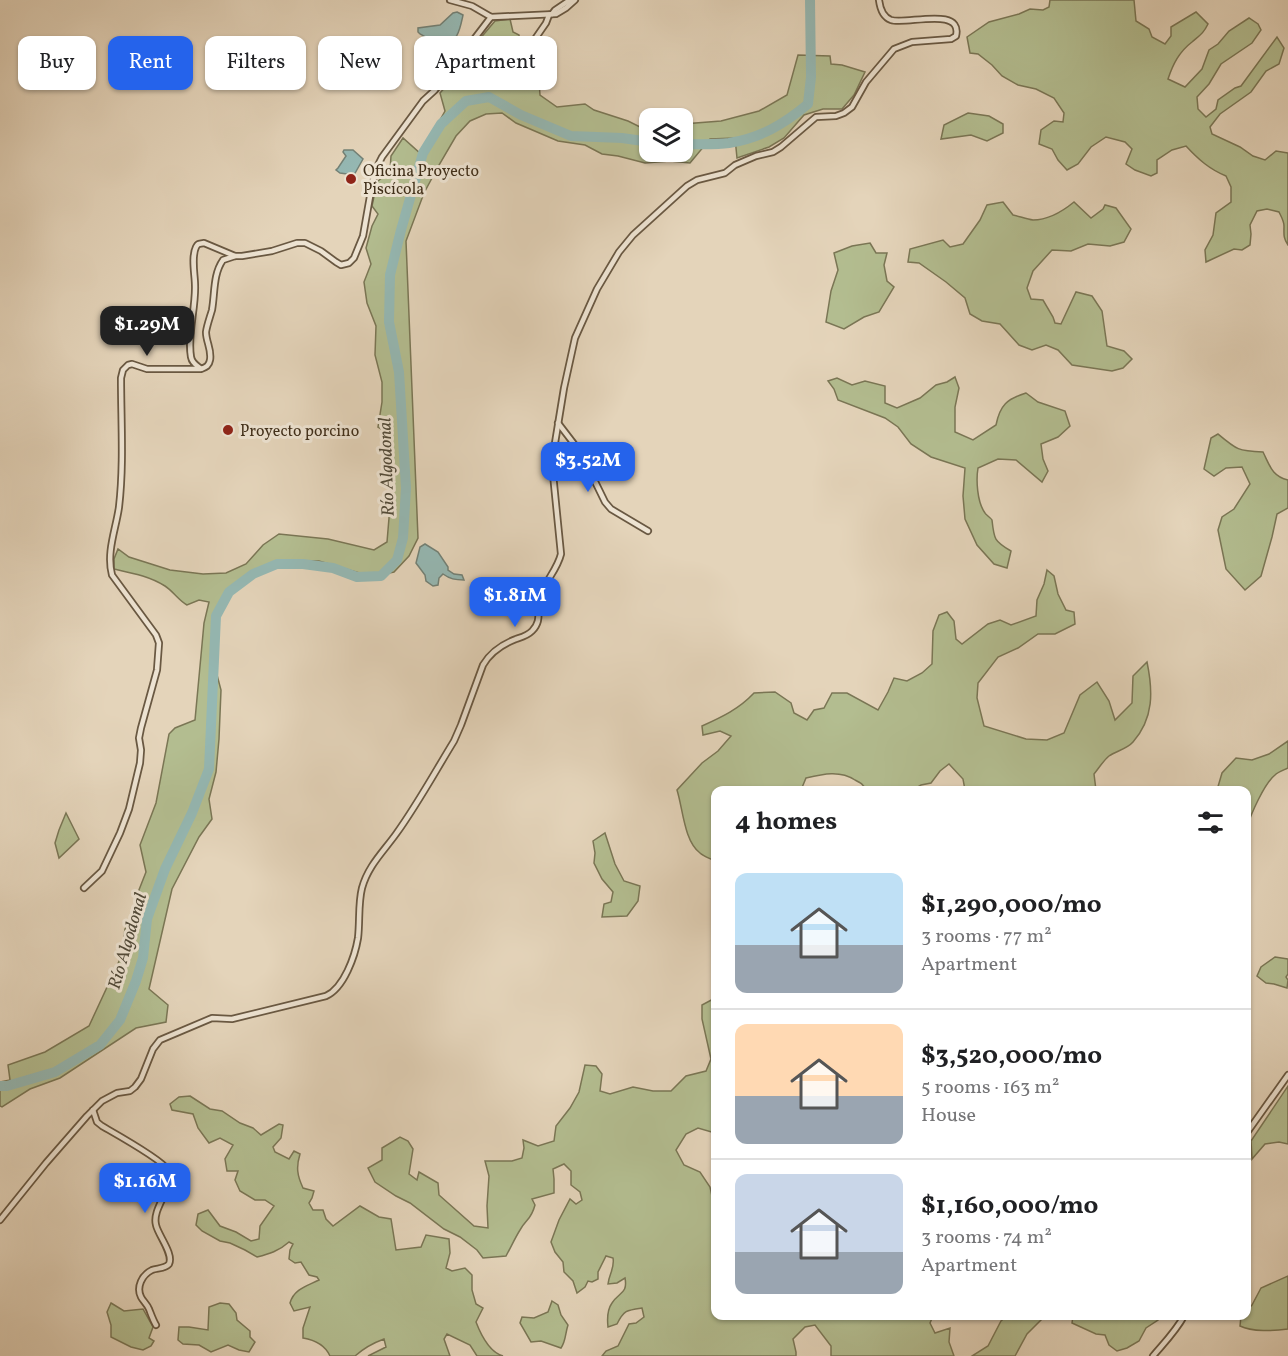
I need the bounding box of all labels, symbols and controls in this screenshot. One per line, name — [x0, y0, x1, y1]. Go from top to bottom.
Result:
chip: Buy — [18, 36, 96, 90]
chip: Rent — [108, 36, 193, 90]
chip: Filters — [205, 36, 306, 90]
chip: New — [318, 36, 402, 90]
chip: Apartment — [414, 36, 557, 90]
map controls — [639, 108, 693, 162]
button: layers — [639, 108, 693, 162]
place label: Oficina Proyecto Piscícola — [363, 161, 479, 201]
marker: Oficina Proyecto Piscícola — [344, 172, 358, 186]
pin: $1.29M — [98, 306, 196, 357]
text: $1.29M — [114, 311, 180, 339]
water label: Río Algodonal — [373, 416, 402, 517]
place label: Proyecto porcino — [240, 421, 359, 443]
marker: Proyecto porcino — [221, 423, 235, 437]
pin: $3.52M — [539, 442, 637, 493]
text: $3.52M — [555, 447, 621, 475]
pin: $1.81M — [466, 577, 564, 628]
text: $1.81M — [483, 582, 547, 610]
text: 4 homes — [735, 804, 837, 840]
icon: filters — [1194, 806, 1227, 839]
text: $1,290,000/mo — [921, 887, 1102, 923]
water label: Río Algodonal — [103, 890, 154, 992]
icon: home — [783, 897, 855, 969]
text: 3 rooms · 77 m² — [921, 923, 1052, 951]
text: Apartment — [921, 951, 1017, 979]
text: $3,520,000/mo — [921, 1038, 1102, 1074]
icon: home — [783, 1048, 855, 1120]
text: 5 rooms · 163 m² — [921, 1074, 1059, 1102]
text: House — [921, 1102, 976, 1130]
pin: $1.16M — [96, 1163, 194, 1214]
text: $1.16M — [113, 1168, 177, 1196]
text: $1,160,000/mo — [921, 1188, 1098, 1224]
icon: home — [783, 1198, 855, 1270]
text: 3 rooms · 74 m² — [921, 1224, 1052, 1252]
text: Apartment — [921, 1252, 1017, 1280]

